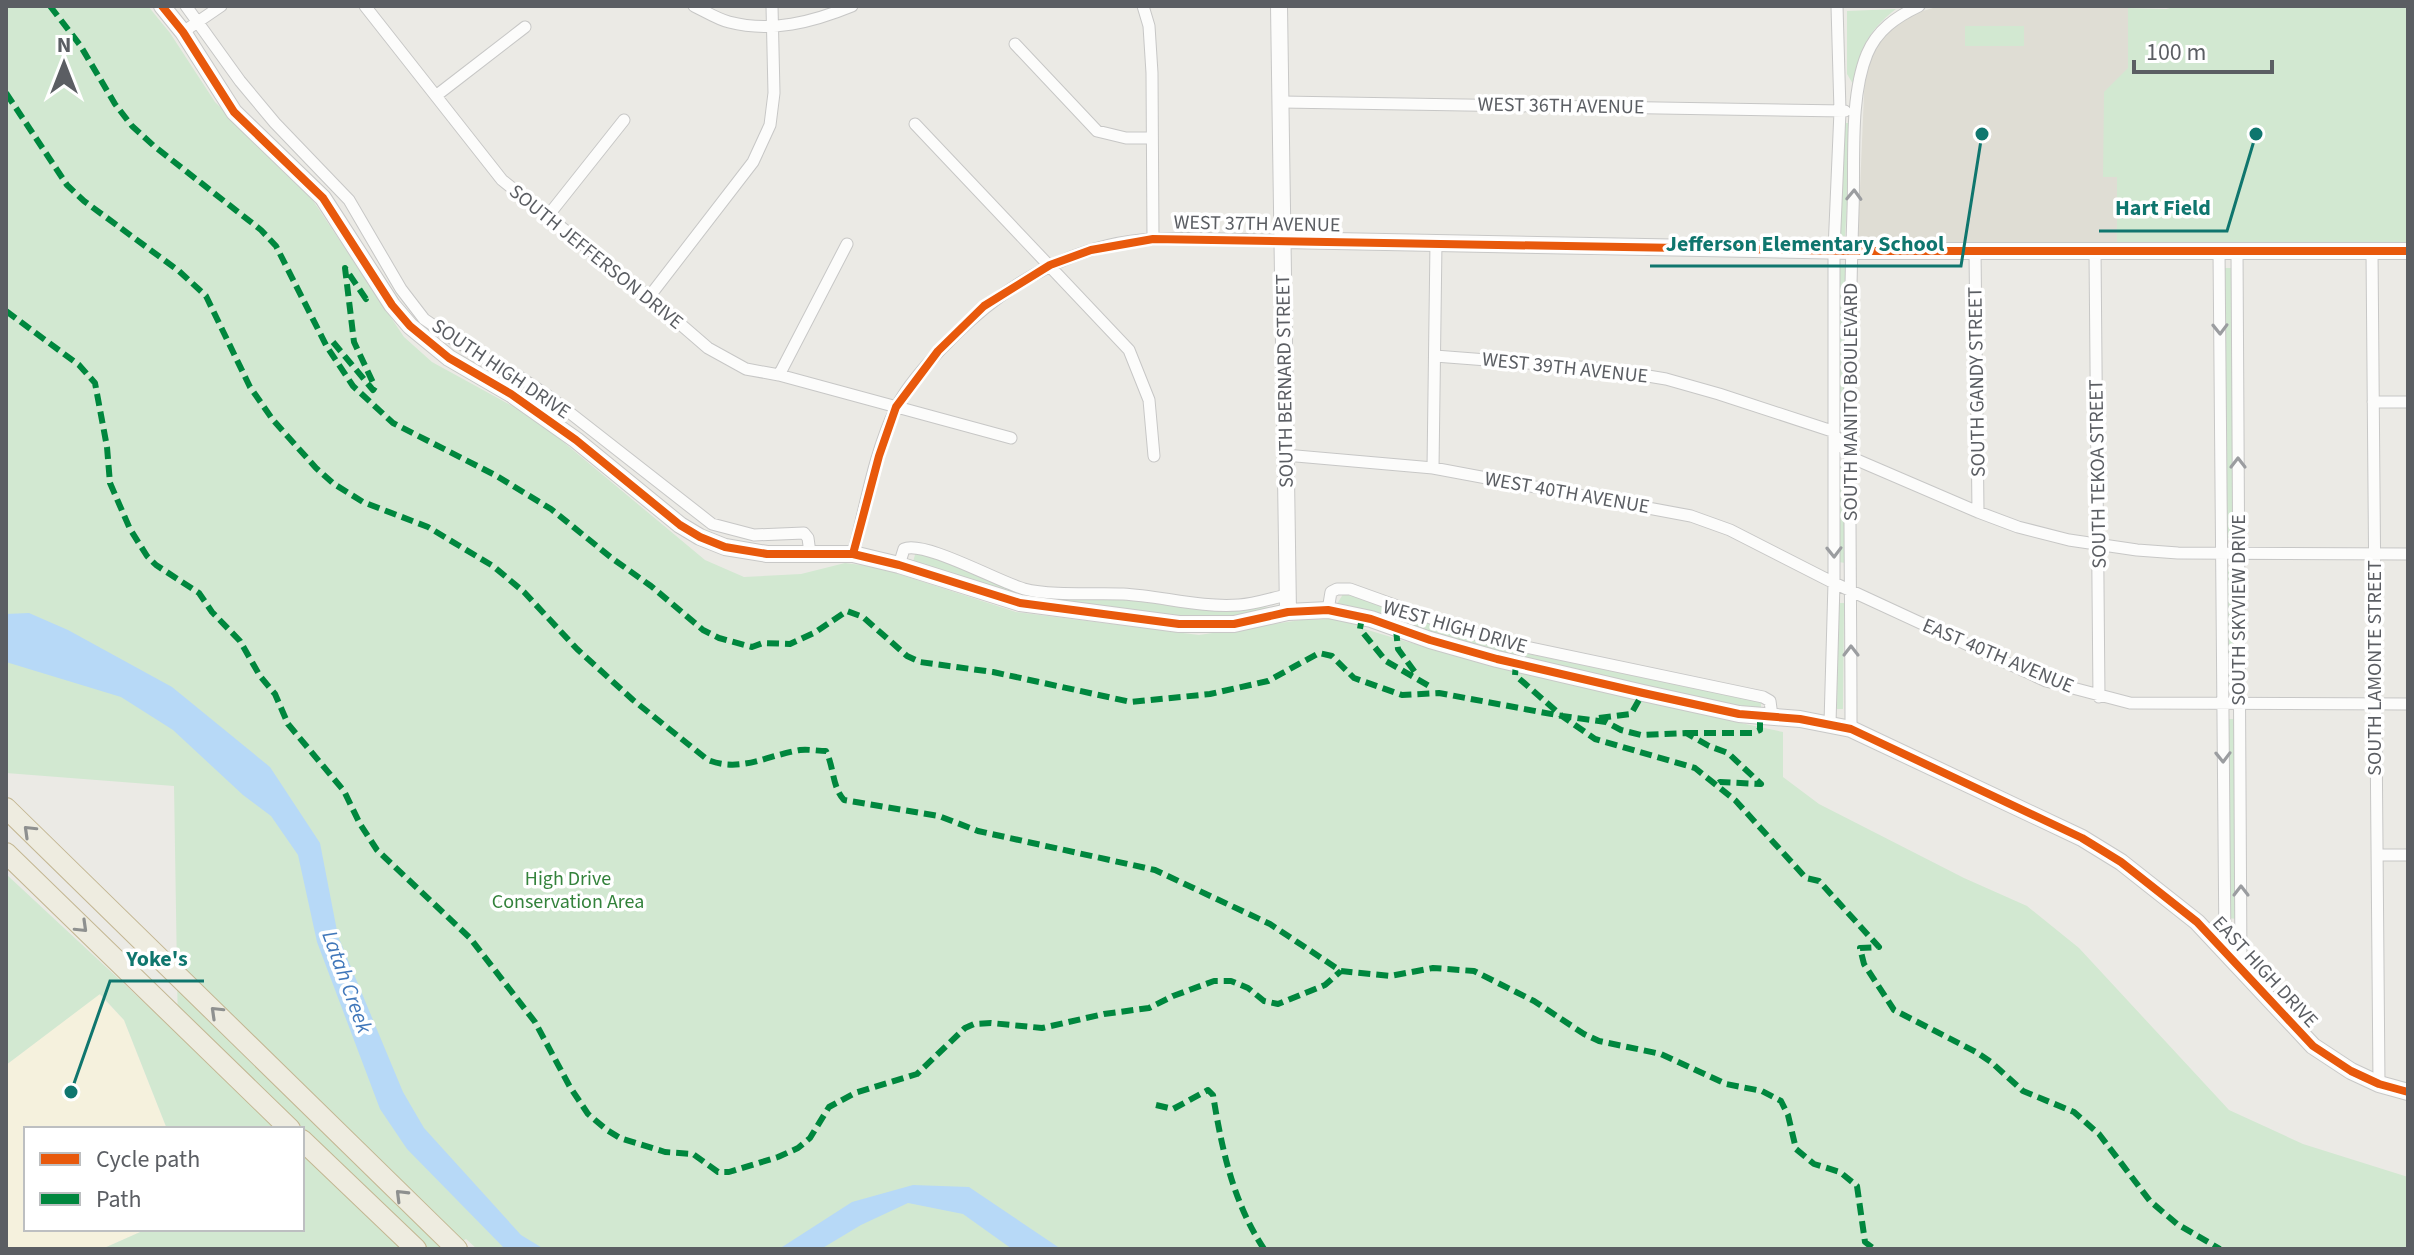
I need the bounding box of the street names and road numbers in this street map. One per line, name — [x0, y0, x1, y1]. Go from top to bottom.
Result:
street label: WEST 36TH AVENUE — [1477, 91, 1645, 121]
street label: SOUTH JEFFERSON DRIVE — [503, 178, 689, 336]
street label: WEST 37TH AVENUE — [1173, 209, 1341, 239]
street label: SOUTH BERNARD STREET — [1269, 274, 1301, 488]
street label: SOUTH MANITO BOULEVARD — [1837, 283, 1865, 521]
street label: SOUTH GANDY STREET — [1961, 286, 1993, 477]
street label: SOUTH HIGH DRIVE — [426, 312, 576, 426]
street label: WEST 39TH AVENUE — [1481, 345, 1649, 391]
street label: SOUTH TEKOA STREET — [2082, 379, 2114, 569]
street label: WEST 40TH AVENUE — [1482, 465, 1652, 521]
street label: SOUTH SKYVIEW DRIVE — [2225, 514, 2253, 706]
street label: SOUTH LAMONTE STREET — [2361, 560, 2389, 776]
street label: WEST HIGH DRIVE — [1380, 593, 1530, 661]
street label: EAST 40TH AVENUE — [1918, 611, 2078, 701]
street label: EAST HIGH DRIVE — [2206, 910, 2324, 1034]

